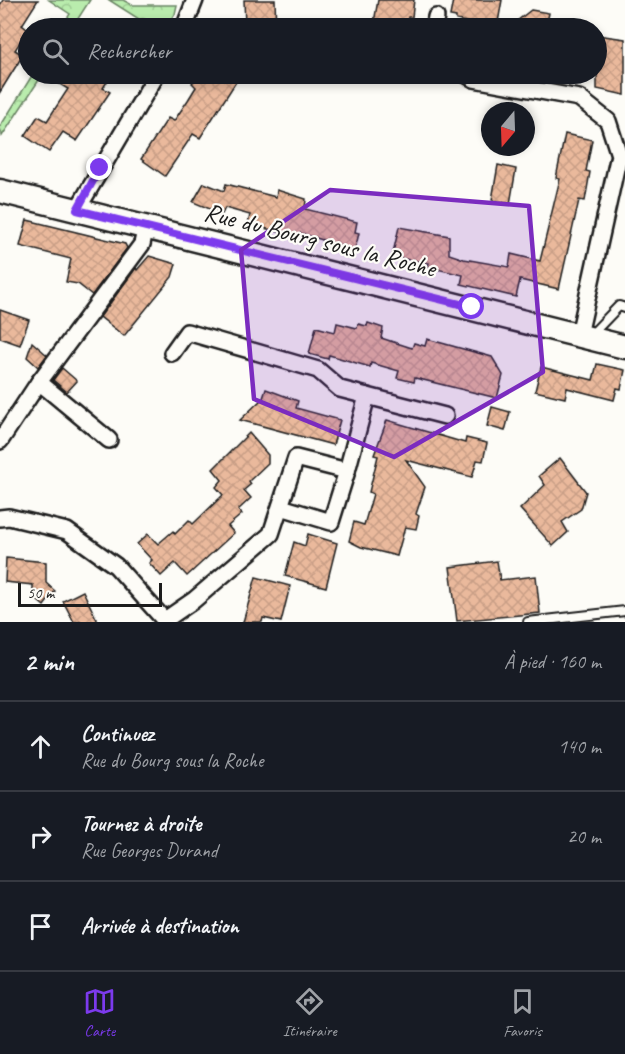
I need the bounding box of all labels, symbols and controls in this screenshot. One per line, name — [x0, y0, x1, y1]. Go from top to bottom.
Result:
search box — [18, 18, 607, 84]
icon: search — [39, 35, 72, 68]
text: Rechercher — [87, 37, 171, 65]
north arrow — [481, 102, 535, 156]
route end — [86, 154, 112, 180]
street label: Rue du Bourg sous la Roche — [201, 195, 442, 285]
route start — [458, 293, 484, 319]
scale bar — [18, 580, 162, 608]
text: 50 m — [27, 583, 54, 603]
text: 2 min — [24, 645, 74, 678]
text: À pied · 160 m — [504, 649, 601, 674]
text: Continuez — [81, 720, 154, 748]
icon: ahead — [24, 730, 57, 763]
text: 140 m — [558, 734, 601, 759]
text: Rue du Bourg sous la Roche — [81, 748, 263, 773]
text: Tournez à droite — [81, 810, 201, 838]
icon: right — [24, 820, 57, 853]
text: 20 m — [567, 824, 601, 849]
text: Rue Georges Durand — [81, 838, 218, 863]
icon: arrive — [24, 910, 57, 943]
text: Arrivée à destination — [81, 912, 239, 940]
tab: Carte — [83, 985, 116, 1041]
tab: Itinéraire — [283, 985, 337, 1041]
tab: Favoris — [503, 985, 542, 1041]

